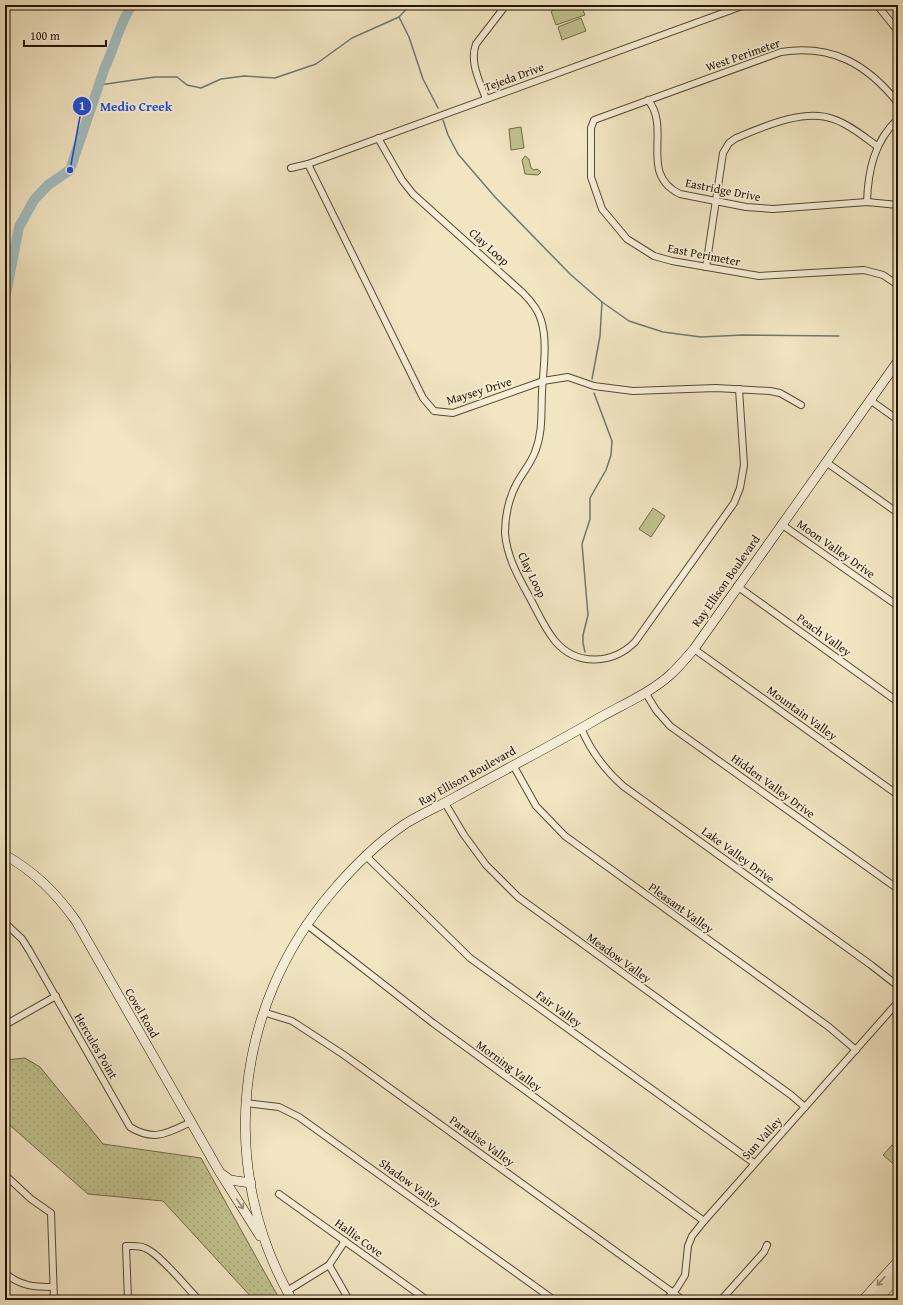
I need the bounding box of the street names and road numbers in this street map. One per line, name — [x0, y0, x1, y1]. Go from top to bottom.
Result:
street label: West Perimeter — [703, 34, 782, 75]
street label: Tejeda Drive — [482, 58, 546, 95]
street label: Eastridge Drive — [684, 174, 763, 205]
street label: Clay Loop — [466, 224, 514, 270]
street label: East Perimeter — [666, 239, 742, 270]
street label: Maysey Drive — [444, 372, 514, 409]
street label: Moon Valley Drive — [794, 515, 879, 582]
street label: Ray Ellison Boulevard — [687, 531, 764, 630]
street label: Clay Loop — [514, 549, 551, 601]
street label: Peach Valley — [794, 609, 855, 660]
street label: Mountain Valley — [764, 681, 841, 744]
street label: Ray Ellison Boulevard — [415, 741, 519, 809]
street label: Hidden Valley Drive — [728, 749, 819, 822]
street label: Lake Valley Drive — [698, 822, 779, 887]
street label: Pleasant Valley — [645, 878, 717, 937]
street label: Meadow Valley — [584, 928, 655, 987]
street label: Covel Road — [121, 985, 164, 1041]
street label: Fair Valley — [533, 986, 586, 1031]
street label: Hercules Point — [71, 1010, 123, 1082]
street label: Morning Valley — [473, 1036, 546, 1095]
street label: Paradise Valley — [446, 1111, 518, 1170]
street label: Sun Valley — [738, 1112, 786, 1163]
street label: Shadow Valley — [376, 1154, 445, 1211]
street label: Hallie Cove — [332, 1214, 387, 1261]

